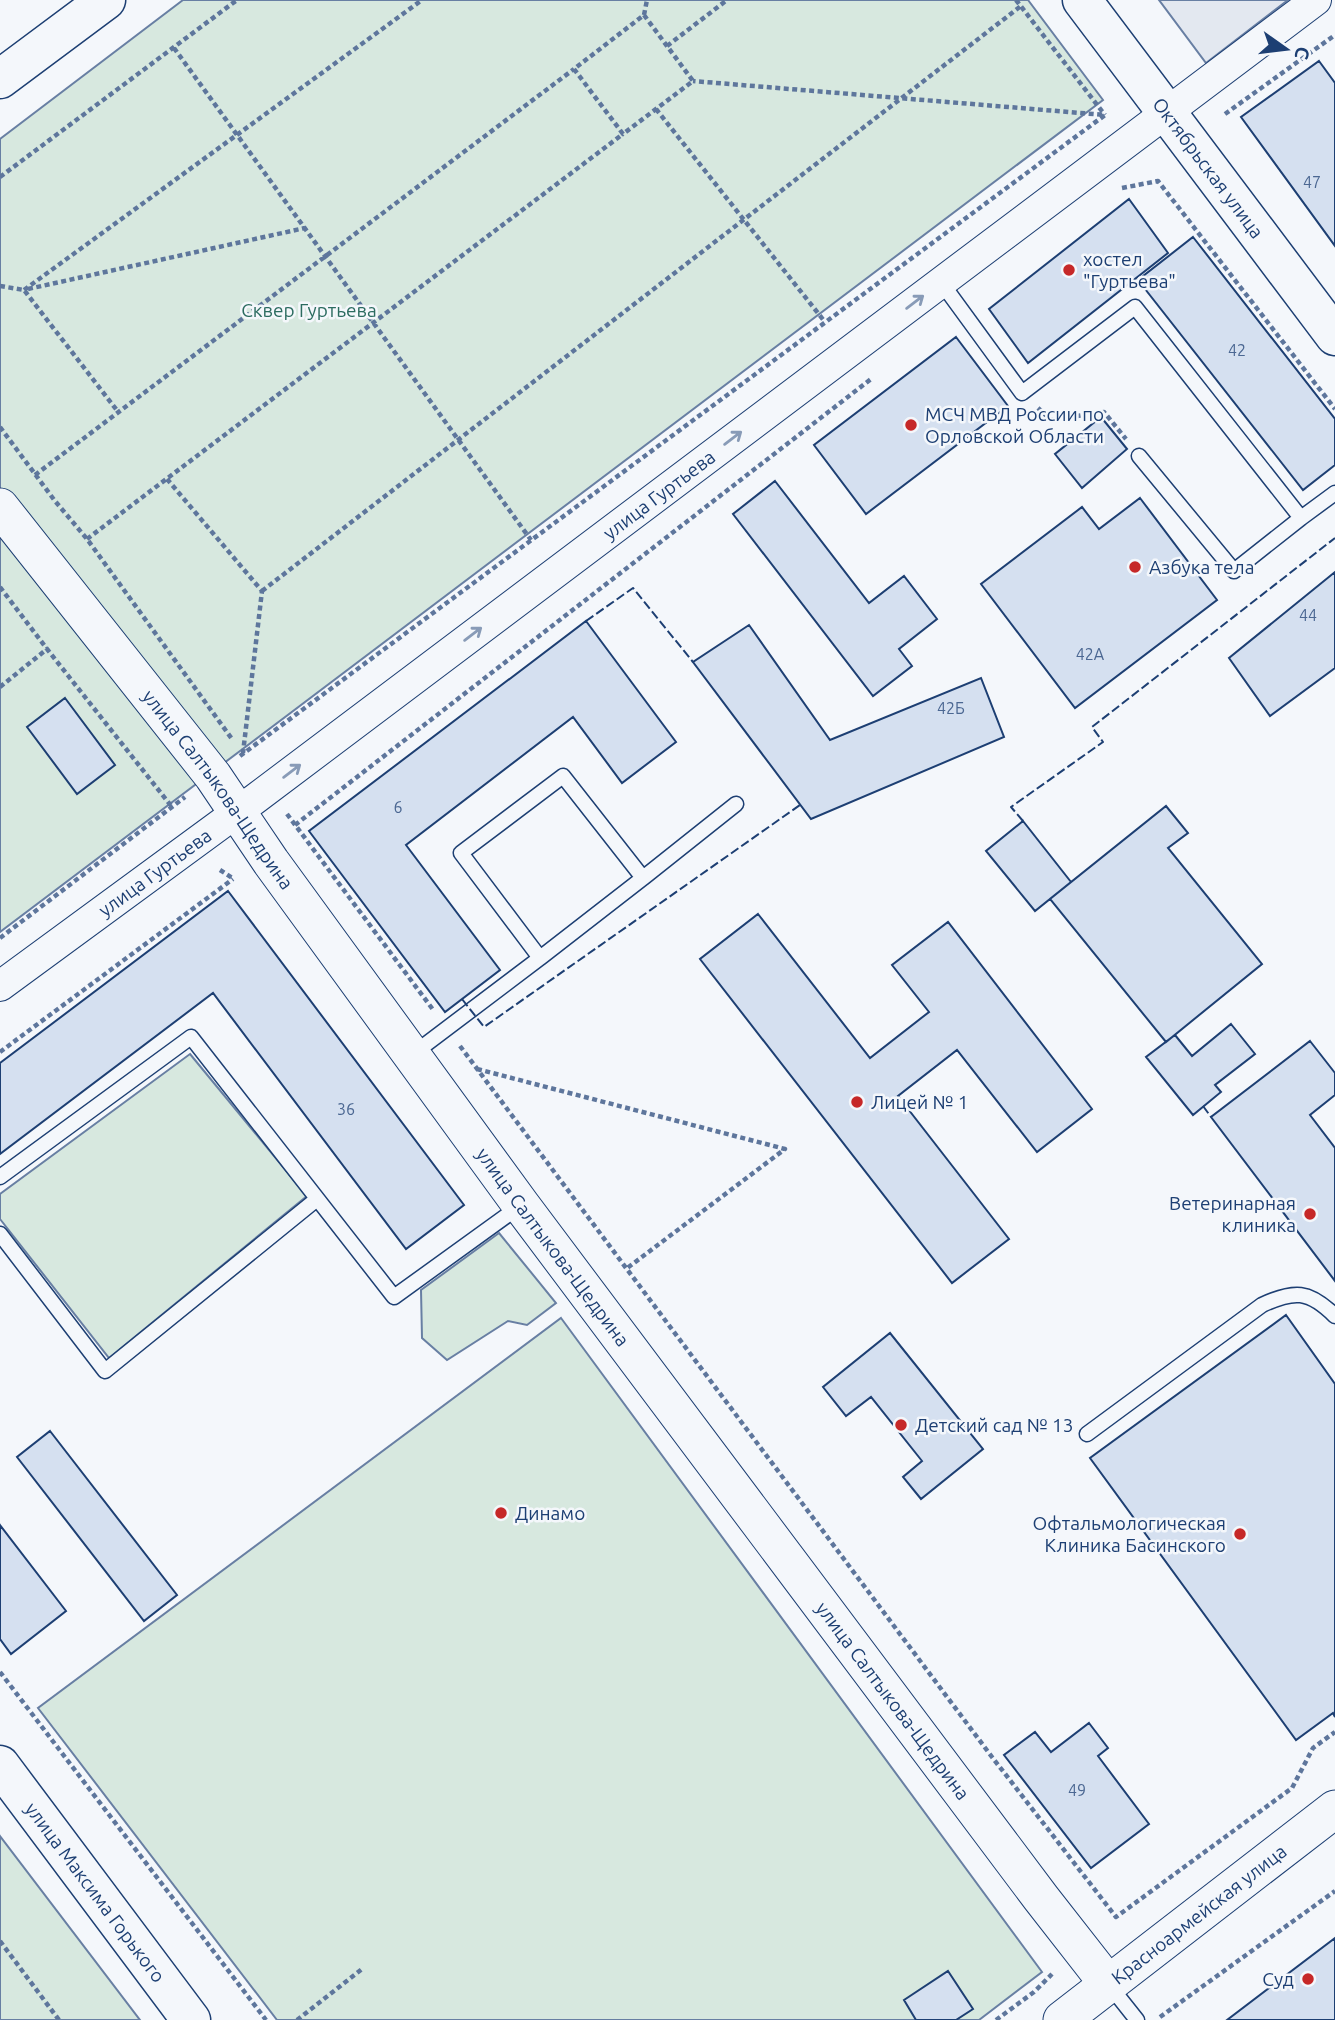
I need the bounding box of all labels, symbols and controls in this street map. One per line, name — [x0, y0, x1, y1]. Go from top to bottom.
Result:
north arrow — [1251, 14, 1321, 84]
text: С — [1290, 45, 1315, 62]
street label: Октябрьская улица — [1148, 93, 1268, 242]
house number: 47 — [1303, 173, 1321, 191]
place label: хостел "Гуртьева" — [1083, 248, 1176, 292]
marker: хостел "Гуртьева" — [1061, 262, 1077, 278]
one-way arrow — [905, 294, 924, 309]
park label: Сквер Гуртьева — [241, 299, 377, 321]
house number: 42 — [1228, 341, 1246, 359]
place label: МСЧ МВД России по Орловской Области — [925, 403, 1104, 447]
marker: МСЧ МВД России по Орловской Области — [903, 417, 919, 433]
one-way arrow — [724, 431, 742, 446]
street label: улица Гуртьева — [599, 446, 719, 544]
place label: Азбука тела — [1149, 556, 1254, 578]
marker: Азбука тела — [1127, 559, 1143, 575]
house number: 44 — [1299, 606, 1317, 624]
one-way arrow — [464, 627, 483, 642]
house number: 42А — [1076, 645, 1105, 663]
street label: улица Салтыкова-Щедрина — [138, 685, 298, 893]
house number: 42Б — [937, 699, 965, 717]
one-way arrow — [282, 764, 301, 779]
house number: 6 — [393, 798, 403, 816]
street label: улица Гуртьева — [94, 824, 216, 921]
place label: Лицей № 1 — [871, 1091, 969, 1113]
marker: Лицей № 1 — [849, 1094, 865, 1110]
house number: 36 — [337, 1100, 355, 1118]
street label: улица Салтыкова-Щедрина — [472, 1144, 634, 1350]
place label: Ветеринарная клиника — [1169, 1192, 1296, 1236]
marker: Ветеринарная клиника — [1302, 1206, 1318, 1222]
place label: Детский сад № 13 — [915, 1414, 1073, 1436]
marker: Детский сад № 13 — [893, 1417, 909, 1433]
place label: Динамо — [515, 1502, 585, 1524]
marker: Динамо — [493, 1505, 509, 1521]
place label: Офтальмологическая Клиника Басинского — [1033, 1512, 1226, 1556]
marker: Офтальмологическая Клиника Басинского — [1232, 1526, 1248, 1542]
street label: улица Салтыкова-Щедрина — [812, 1597, 974, 1804]
house number: 49 — [1068, 1781, 1086, 1799]
street label: улица Максима Горького — [21, 1798, 170, 1987]
street label: Красноармейская улица — [1107, 1840, 1291, 1989]
place label: Суд — [1262, 1968, 1294, 1990]
marker: Суд — [1300, 1971, 1316, 1987]

